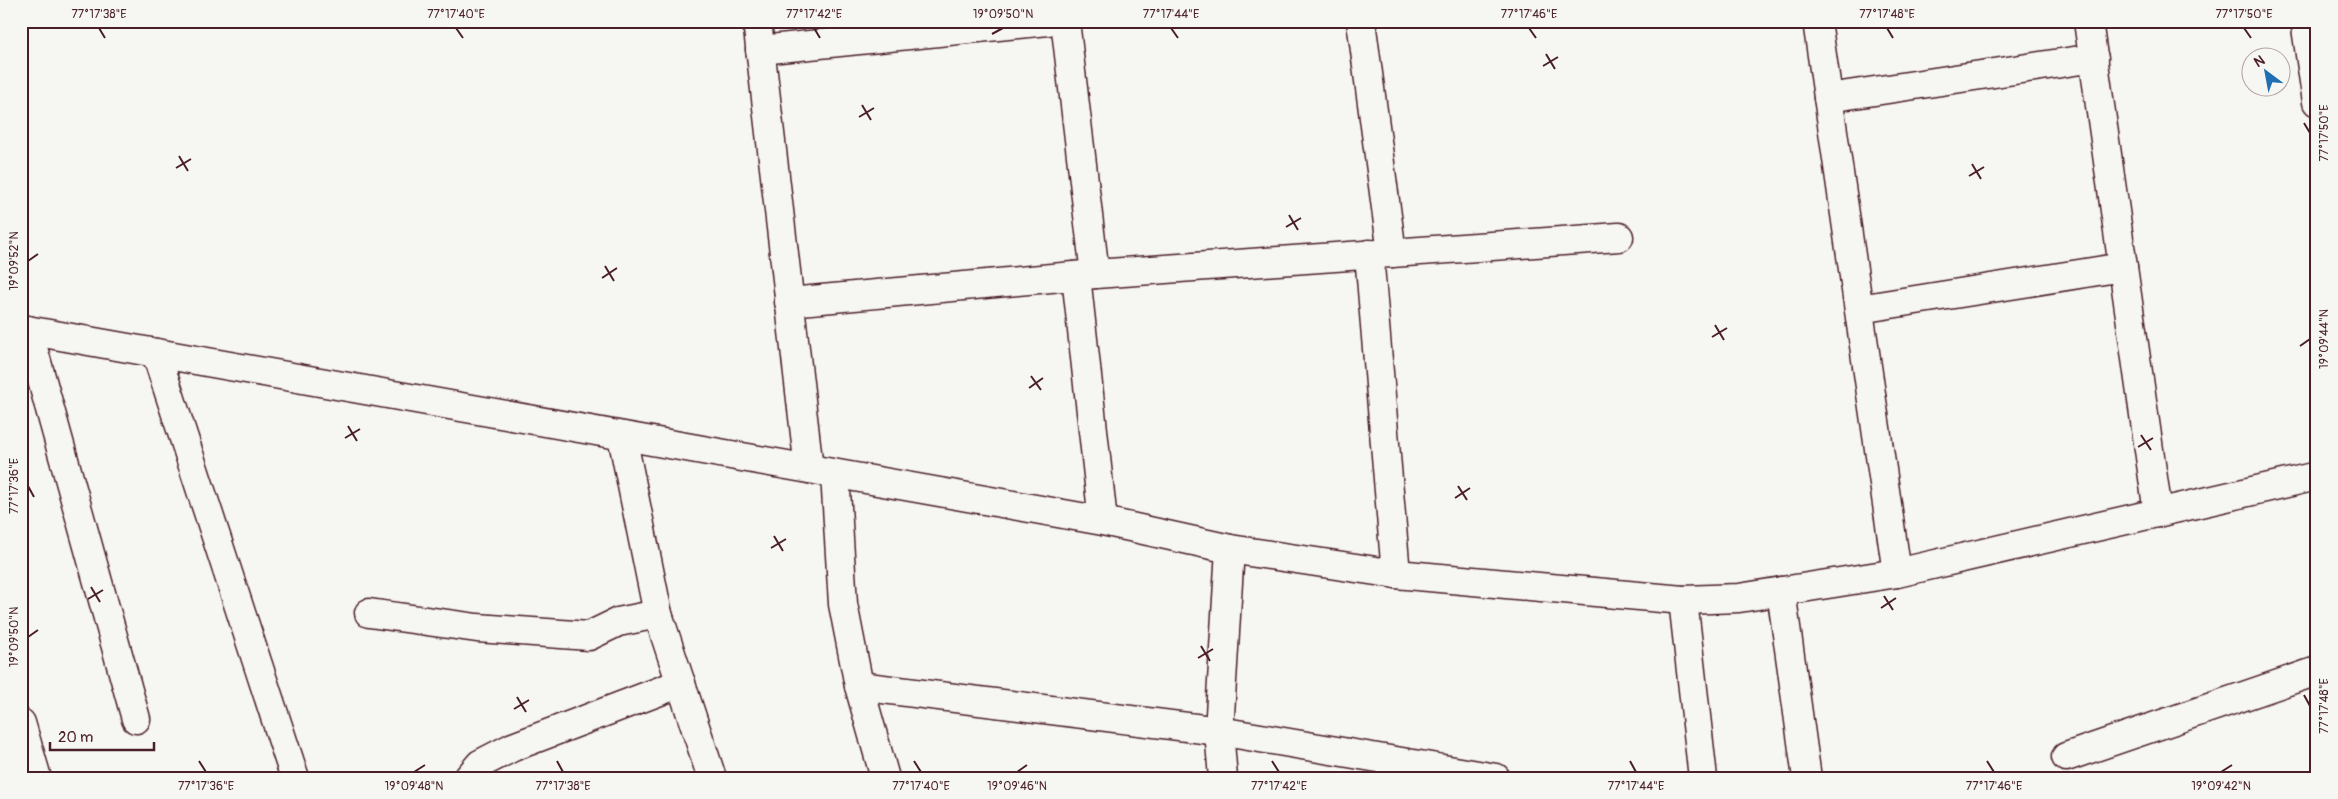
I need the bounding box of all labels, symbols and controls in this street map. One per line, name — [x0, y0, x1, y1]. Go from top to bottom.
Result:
text: 77°17'38"E — [71, 7, 127, 22]
text: 77°17'40"E — [427, 7, 485, 22]
text: 77°17'42"E — [786, 7, 842, 22]
text: 19°09'50"N — [973, 7, 1033, 22]
text: 77°17'44"E — [1143, 7, 1199, 22]
text: 77°17'46"E — [1501, 7, 1557, 22]
text: 77°17'48"E — [1859, 7, 1915, 22]
text: 77°17'50"E — [2215, 7, 2273, 22]
north arrow — [2240, 48, 2290, 98]
text: N — [2251, 52, 2268, 71]
text: 77°17'50"E — [2317, 104, 2332, 162]
text: 19°09'52"N — [7, 231, 22, 291]
text: 19°09'44"N — [2317, 309, 2332, 369]
text: 77°17'36"E — [7, 458, 22, 514]
text: 19°09'50"N — [7, 607, 22, 667]
text: 77°17'48"E — [2317, 678, 2332, 734]
scale bar — [50, 719, 154, 751]
text: 20 m — [58, 728, 93, 747]
text: 77°17'36"E — [178, 779, 234, 794]
text: 19°09'48"N — [385, 779, 443, 794]
text: 77°17'38"E — [535, 779, 591, 794]
text: 77°17'40"E — [892, 779, 950, 794]
text: 19°09'46"N — [987, 779, 1047, 794]
text: 77°17'42"E — [1251, 779, 1307, 794]
text: 77°17'44"E — [1608, 779, 1664, 794]
text: 77°17'46"E — [1966, 779, 2022, 794]
text: 19°09'42"N — [2191, 779, 2251, 794]

